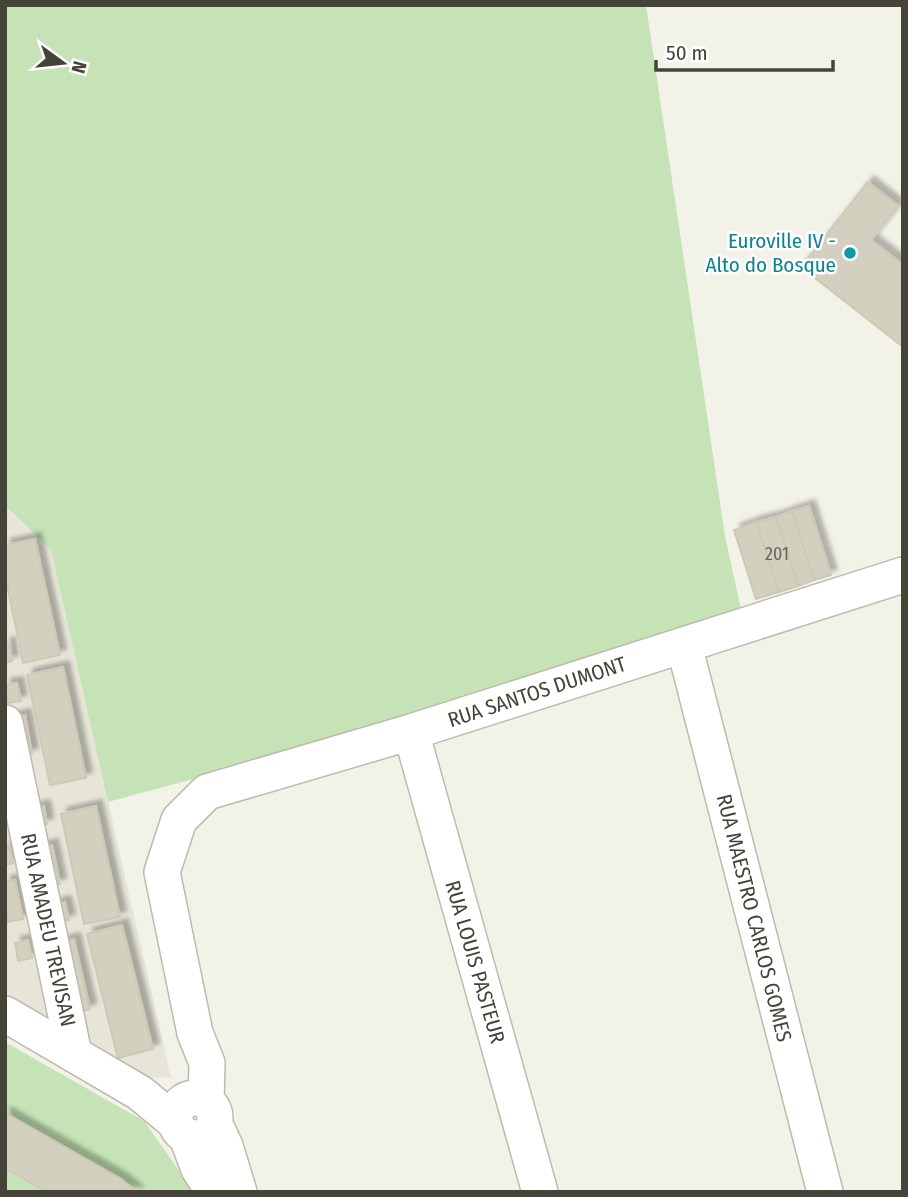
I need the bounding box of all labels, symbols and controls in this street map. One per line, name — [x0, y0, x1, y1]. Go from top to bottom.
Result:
north arrow — [28, 28, 98, 98]
scale bar — [656, 28, 833, 72]
text: 50 m — [666, 40, 708, 66]
text: N — [66, 59, 92, 76]
place label: Euroville IV - Alto do Bosque — [706, 228, 836, 278]
marker: Euroville IV - Alto do Bosque — [842, 245, 858, 261]
house number: 201 — [765, 543, 789, 565]
street label: RUA SANTOS DUMONT — [445, 651, 630, 733]
street label: RUA MAESTRO CARLOS GOMES — [711, 792, 797, 1044]
street label: RUA AMADEU TREVISAN — [15, 831, 81, 1029]
street label: RUA LOUIS PASTEUR — [439, 878, 511, 1047]

